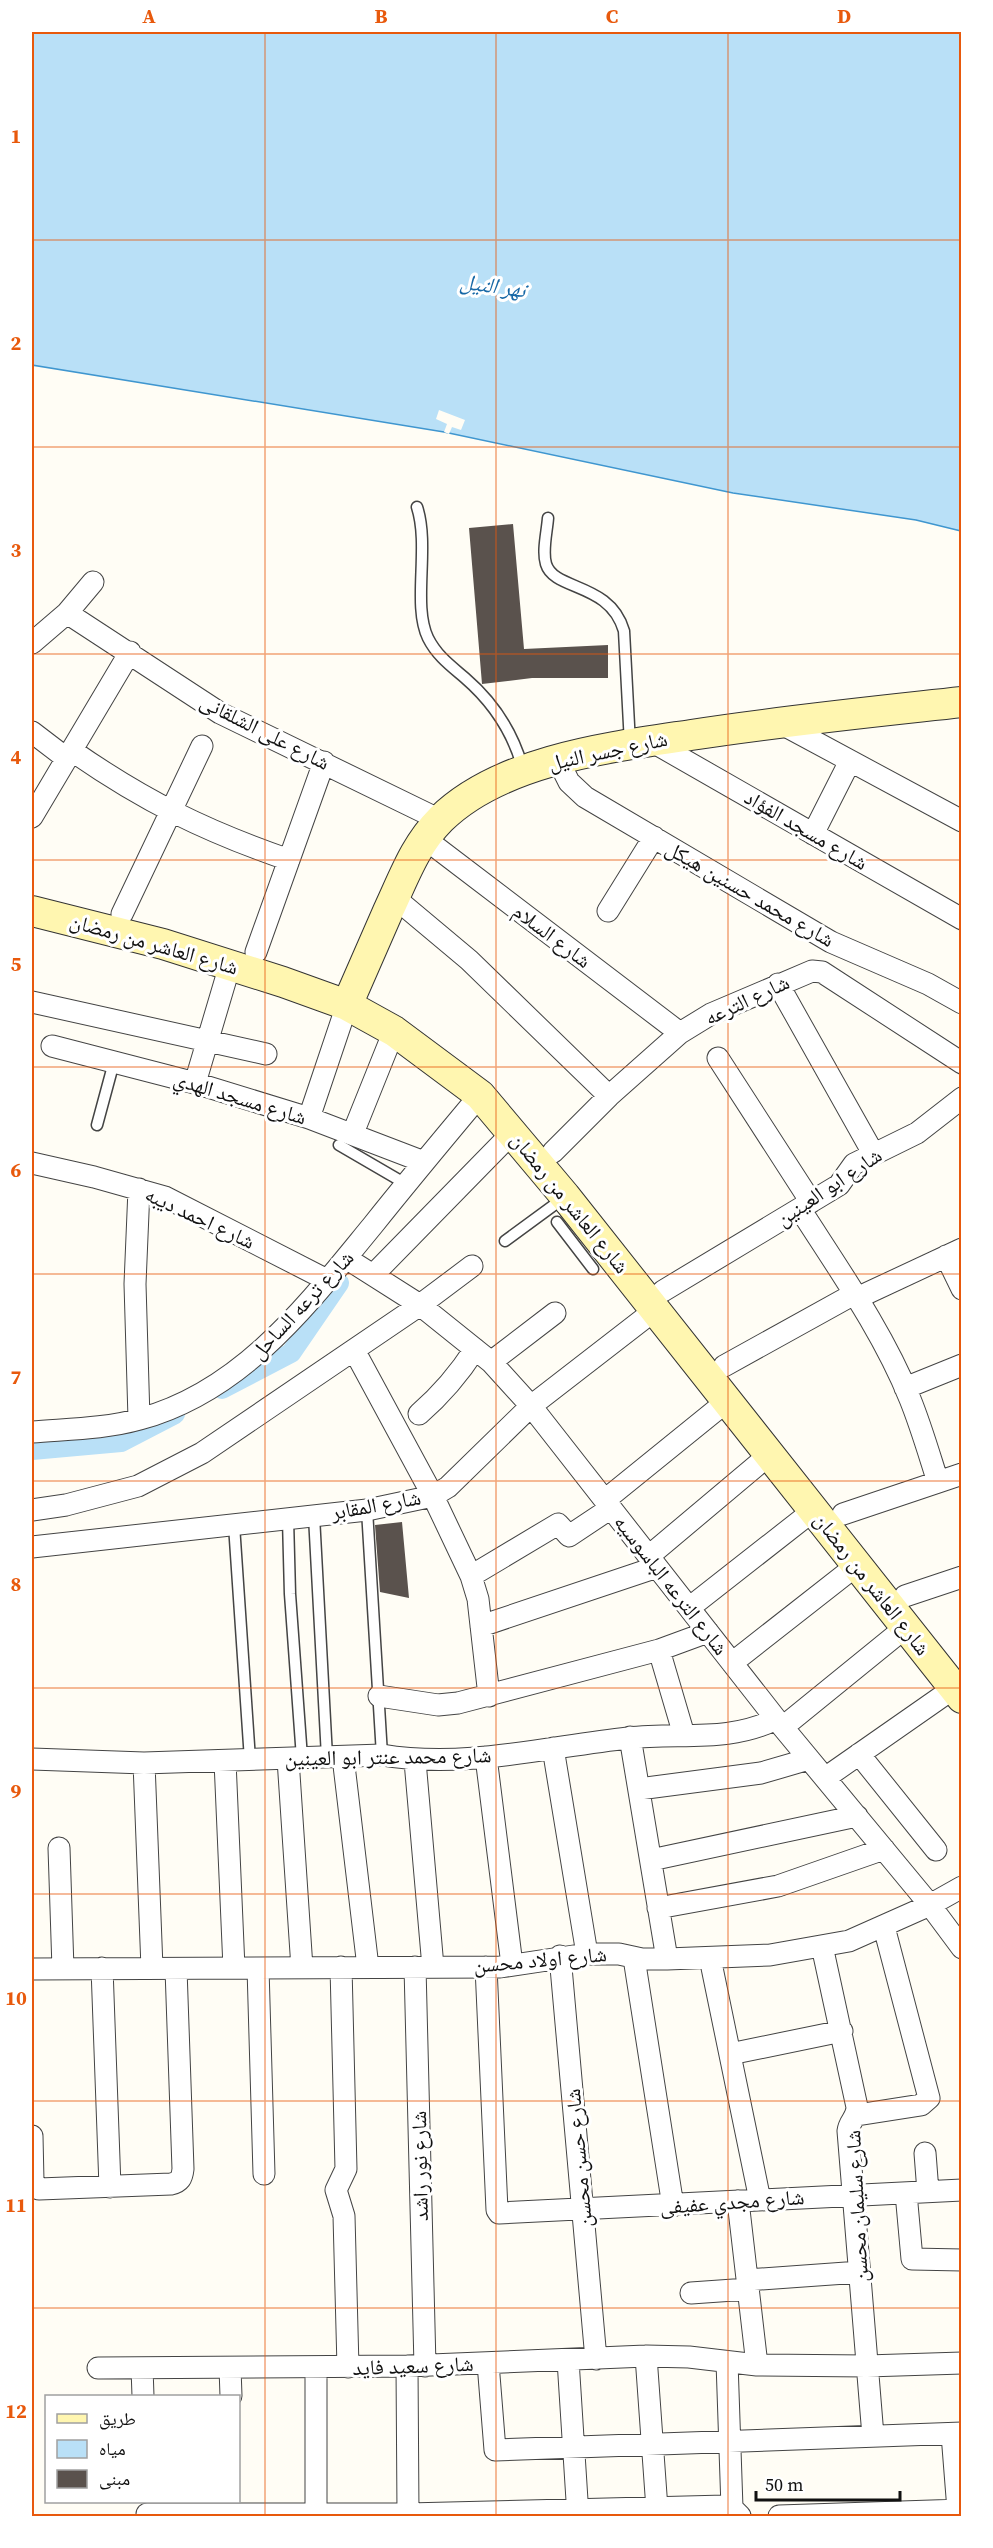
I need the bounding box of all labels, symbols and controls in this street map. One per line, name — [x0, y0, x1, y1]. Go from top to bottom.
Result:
text: A — [142, 2, 156, 30]
text: B — [374, 2, 388, 30]
text: C — [606, 2, 618, 30]
text: D — [837, 2, 851, 30]
text: 1 — [11, 122, 21, 150]
water label: نهر النيل — [458, 266, 531, 305]
text: 2 — [11, 329, 22, 357]
text: 3 — [11, 536, 22, 564]
street label: شارع على الشلقانى — [195, 686, 335, 777]
street label: شارع جسر النيل — [546, 724, 670, 777]
text: 4 — [11, 743, 22, 771]
street label: شارع مسجد الفؤاد — [739, 782, 873, 877]
street label: شارع محمد حسنين هيكل — [661, 833, 840, 954]
street label: شارع السلام — [507, 897, 597, 975]
street label: شارع العاشر من رمضان — [67, 906, 242, 981]
text: 5 — [11, 950, 22, 978]
street label: شارع الترعه — [700, 967, 794, 1032]
street label: شارع مسجد الهدي — [169, 1064, 310, 1134]
street label: شارع العاشر من رمضان — [504, 1126, 636, 1279]
street label: شارع ابو العينين — [770, 1140, 887, 1233]
text: 6 — [11, 1156, 22, 1184]
street label: شارع احمد ديبه — [141, 1179, 260, 1256]
street label: شارع ترعه الساحل — [243, 1244, 360, 1366]
text: 7 — [11, 1363, 22, 1391]
street label: شارع المقابر — [328, 1482, 423, 1527]
street label: شارع العاشر من رمضان — [807, 1506, 937, 1661]
street label: شارع الترعه الباسوسيه — [607, 1509, 735, 1661]
text: 8 — [11, 1570, 21, 1598]
street label: شارع محمد عنتر ابو العينين — [284, 1740, 492, 1773]
text: 9 — [11, 1777, 22, 1805]
street label: شارع اولاد محسن — [472, 1939, 608, 1980]
text: 10 — [5, 1984, 27, 2012]
street label: شارع حسن محسن — [558, 2088, 599, 2229]
street label: شارع نور راشد — [404, 2111, 435, 2221]
street label: شارع سليمان محسن — [838, 2129, 875, 2283]
street label: شارع مجدي عفيفى — [659, 2182, 805, 2223]
text: 11 — [5, 2191, 27, 2219]
street label: شارع سعيد فايد — [352, 2349, 474, 2382]
legend — [45, 2395, 240, 2503]
text: 12 — [5, 2397, 27, 2425]
text: طريق — [99, 2406, 136, 2431]
text: مياه — [99, 2436, 126, 2461]
scale bar — [756, 2464, 900, 2502]
text: مبنى — [99, 2466, 130, 2491]
text: 50 m — [765, 2472, 803, 2497]

